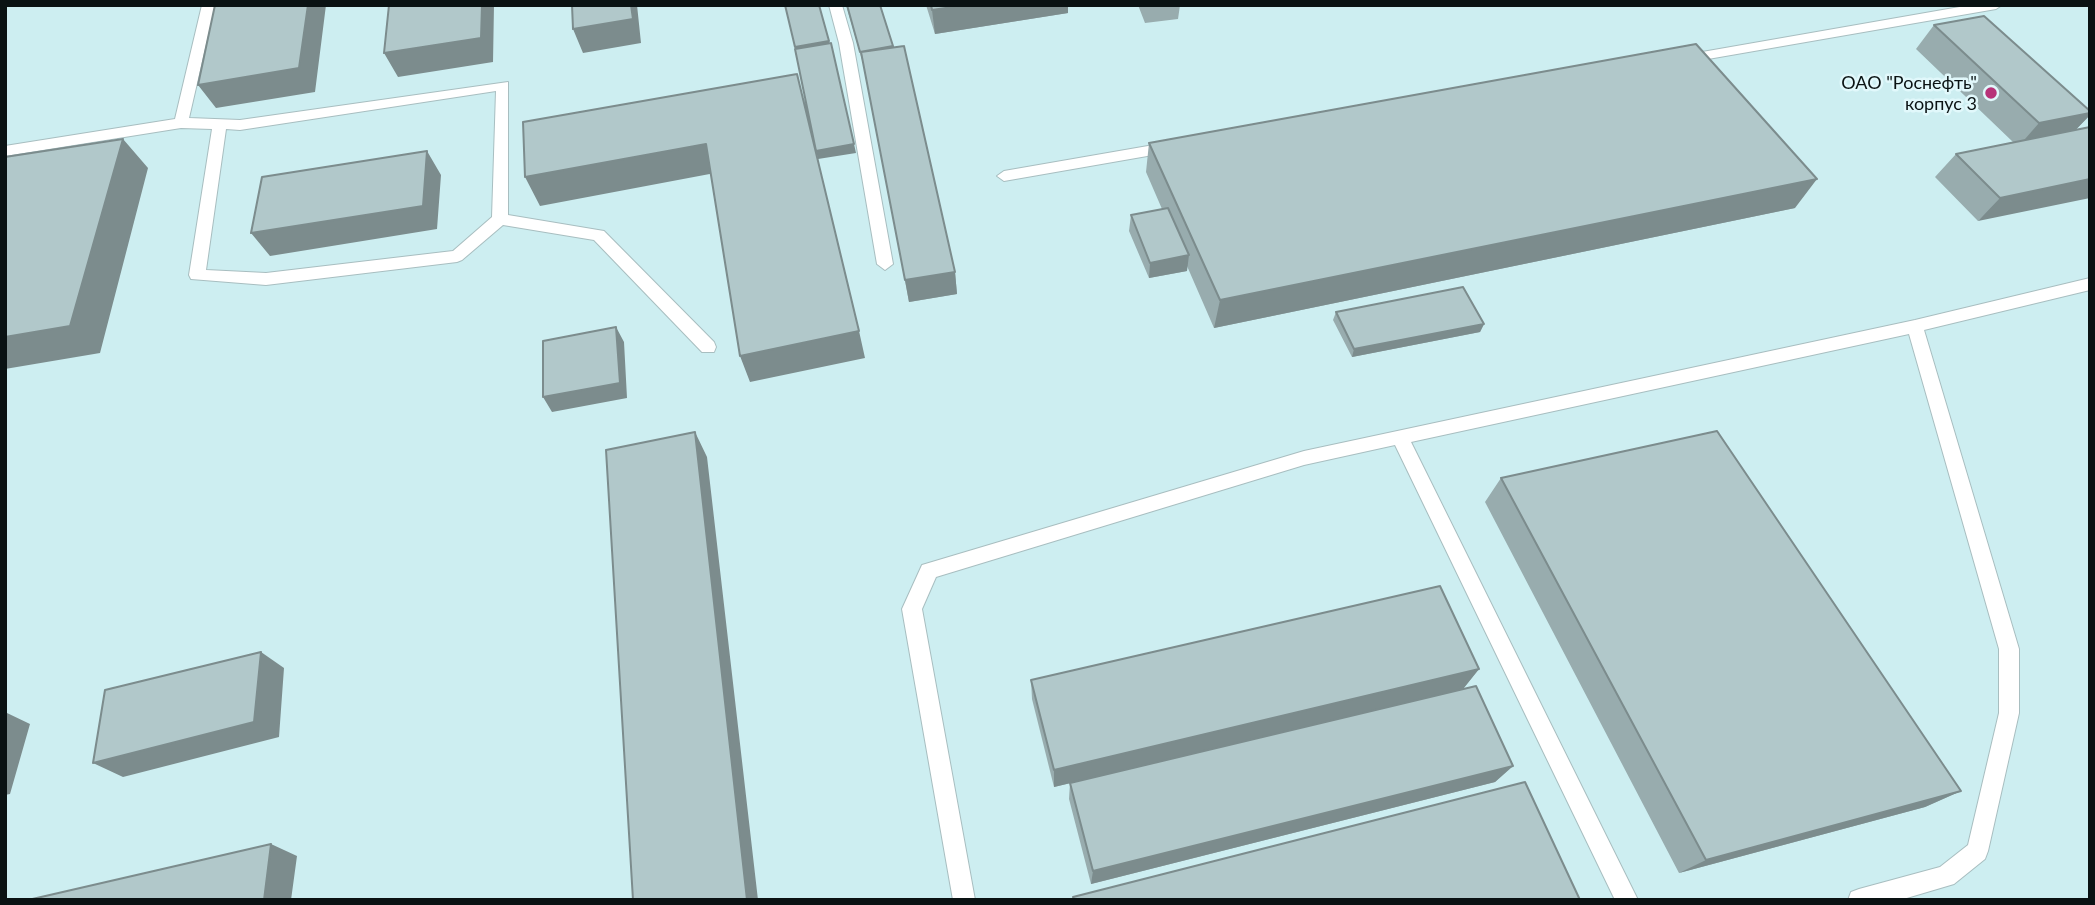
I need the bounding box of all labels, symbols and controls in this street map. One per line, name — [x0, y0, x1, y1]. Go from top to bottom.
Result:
place label: ОАО "Роснефть" корпус 3 — [1841, 72, 1977, 114]
marker: ОАО "Роснефть" корпус 3 — [1983, 85, 1999, 101]

